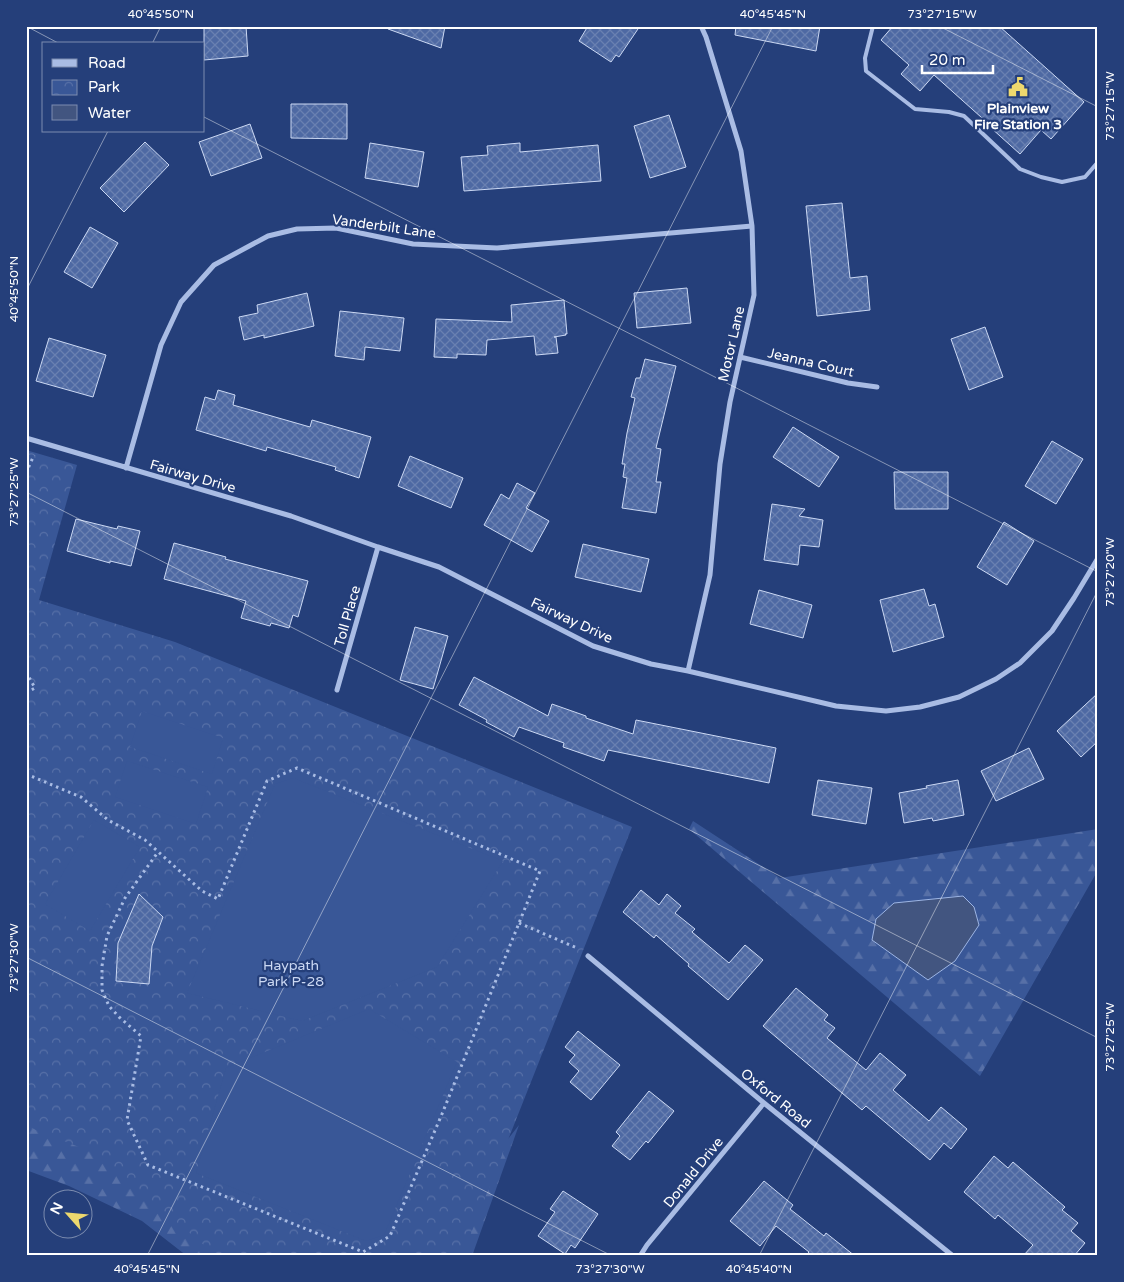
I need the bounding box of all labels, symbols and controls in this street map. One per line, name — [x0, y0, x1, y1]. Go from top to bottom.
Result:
text: 40°45'50"N — [128, 7, 194, 21]
text: 40°45'45"N — [740, 7, 806, 21]
text: 73°27'15"W — [907, 7, 977, 21]
legend — [42, 42, 205, 132]
scale bar — [922, 42, 993, 74]
text: 20 m — [929, 51, 966, 69]
text: Road — [88, 54, 126, 72]
text: 73°27'15"W — [1103, 71, 1117, 141]
public building icon: Plainview Fire Station 3 — [1007, 76, 1029, 98]
text: Park — [88, 78, 120, 96]
place label: Plainview Fire Station 3 — [974, 100, 1062, 133]
text: Water — [88, 104, 131, 122]
street label: Vanderbilt Lane — [331, 211, 437, 242]
text: 40°45'50"N — [7, 256, 21, 322]
street label: Motor Lane — [715, 305, 748, 384]
street label: Jeanna Court — [766, 344, 856, 381]
street label: Fairway Drive — [148, 456, 238, 497]
text: 73°27'25"W — [7, 457, 21, 527]
text: 73°27'20"W — [1103, 537, 1117, 607]
street label: Toll Place — [331, 584, 364, 649]
street label: Fairway Drive — [528, 594, 616, 647]
text: 73°27'30"W — [7, 923, 21, 993]
park label: Haypath Park P-28 — [258, 957, 324, 990]
text: 73°27'25"W — [1103, 1002, 1117, 1072]
street label: Oxford Road — [737, 1065, 814, 1132]
street label: Donald Drive — [660, 1134, 727, 1211]
north arrow — [42, 1190, 92, 1240]
text: N — [47, 1199, 67, 1217]
text: 40°45'45"N — [114, 1262, 180, 1276]
text: 73°27'30"W — [575, 1262, 645, 1276]
text: 40°45'40"N — [726, 1262, 792, 1276]

